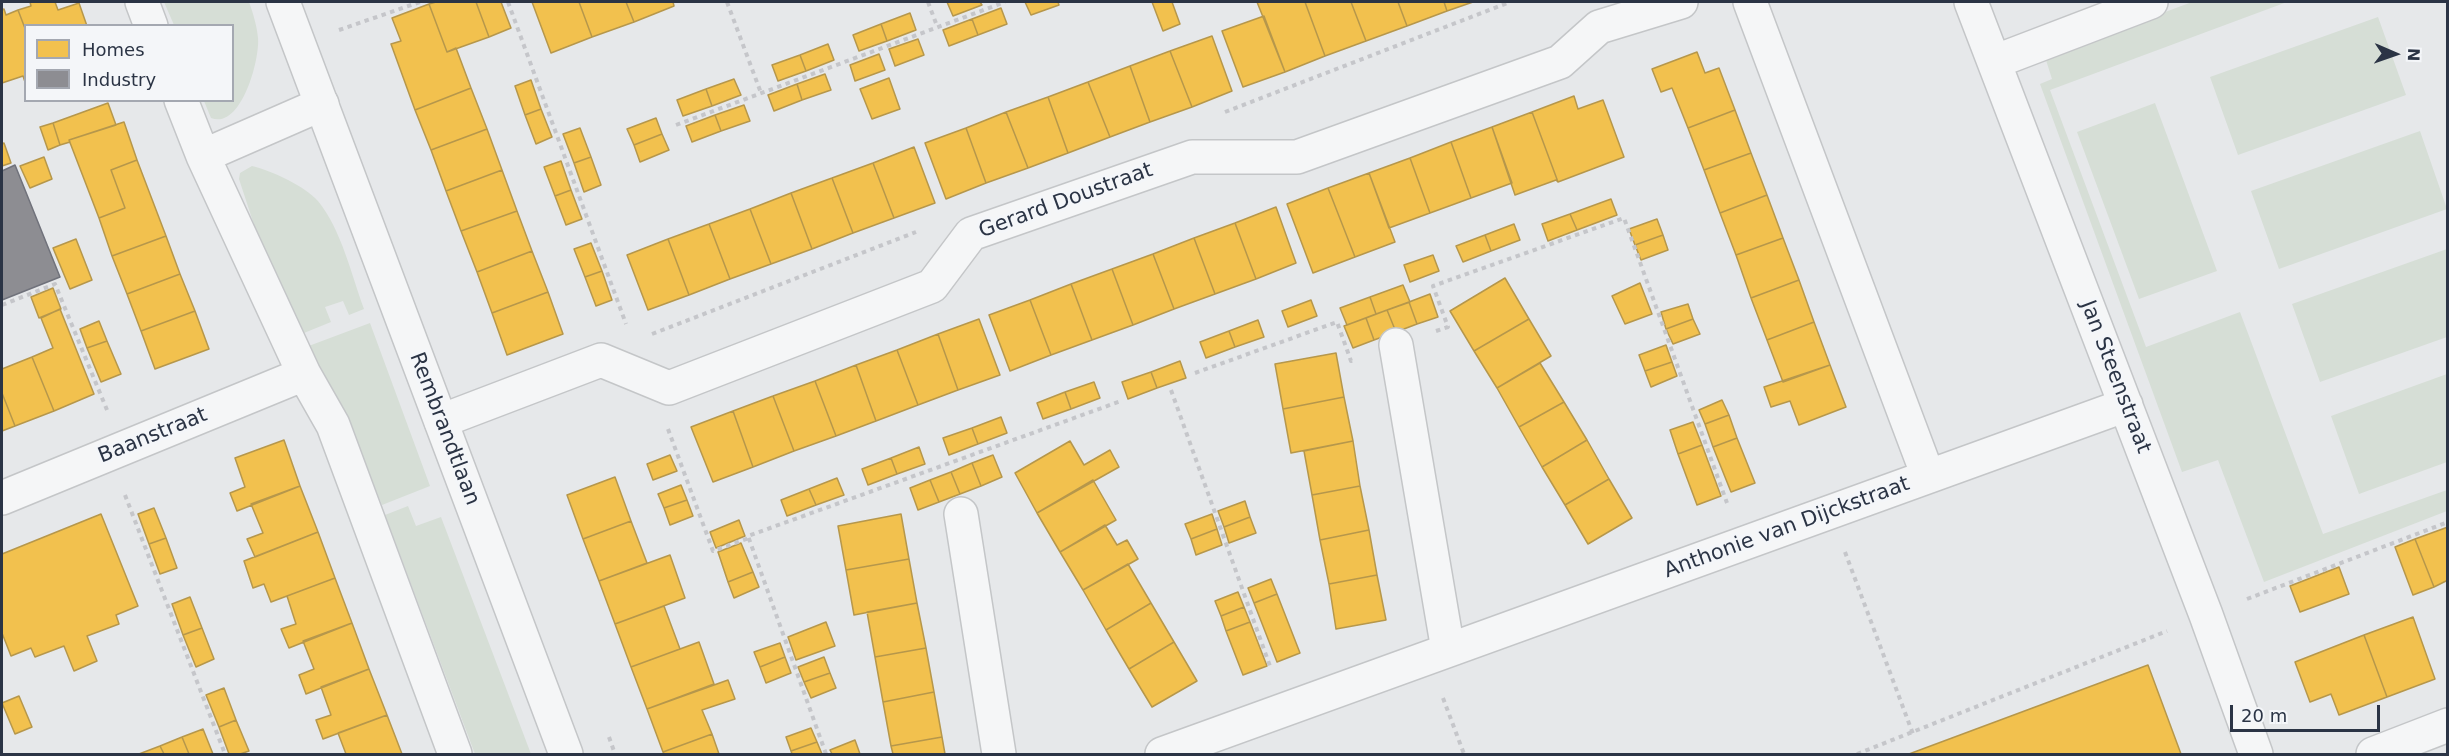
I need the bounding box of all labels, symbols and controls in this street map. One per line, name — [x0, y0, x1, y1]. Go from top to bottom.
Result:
legend — [24, 24, 234, 102]
north arrow — [2365, 24, 2425, 84]
text: Homes — [82, 39, 145, 60]
text: N — [2404, 48, 2423, 62]
text: Industry — [82, 69, 156, 90]
street label: Gerard Doustraat — [976, 158, 1156, 244]
street label: Jan Steenstraat — [2074, 297, 2156, 457]
street label: Rembrandtlaan — [403, 349, 485, 509]
street label: Baanstraat — [95, 403, 211, 469]
street label: Anthonie van Dijckstraat — [1661, 472, 1913, 584]
scale bar — [2233, 693, 2383, 731]
text: 20 m — [2241, 705, 2287, 726]

